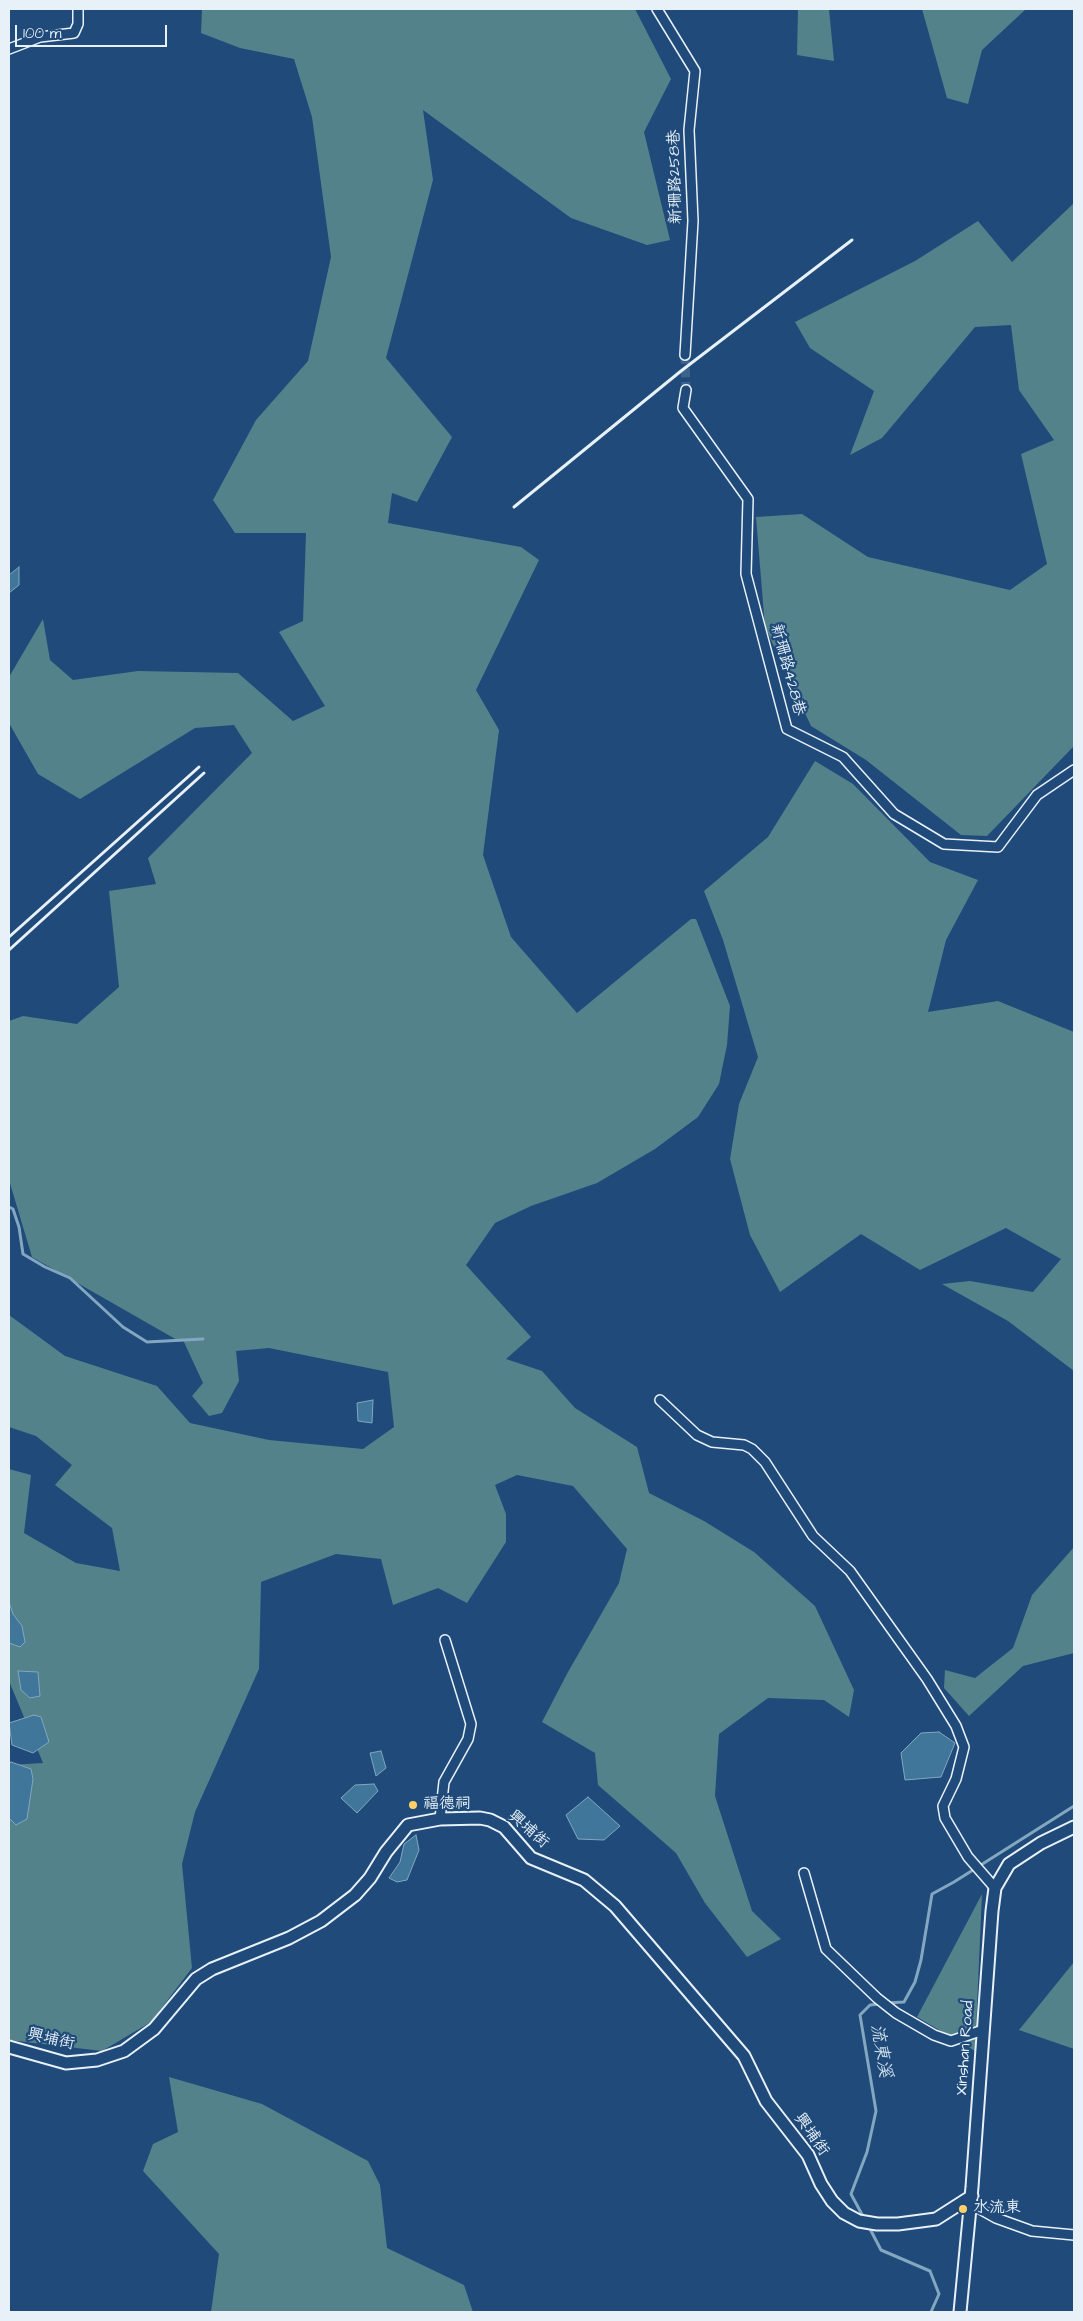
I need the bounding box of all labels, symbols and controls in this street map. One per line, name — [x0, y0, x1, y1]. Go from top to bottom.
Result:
scale bar — [18, 15, 170, 47]
text: 100 m — [23, 23, 62, 44]
street label: 新珊路258巷 — [666, 129, 686, 225]
street label: 新珊路428巷 — [766, 622, 808, 718]
place label: 福德祠 — [423, 1795, 471, 1815]
marker: 福德祠 — [407, 1799, 419, 1811]
street label: 興埔街 — [504, 1807, 552, 1853]
street label: Xinshan Road — [953, 2000, 979, 2096]
water label: 流東溪 — [865, 2023, 895, 2079]
street label: 興埔街 — [25, 2025, 77, 2055]
street label: 興埔街 — [789, 2110, 833, 2160]
place label: 水流東 — [973, 2199, 1021, 2219]
marker: 水流東 — [957, 2203, 969, 2215]

